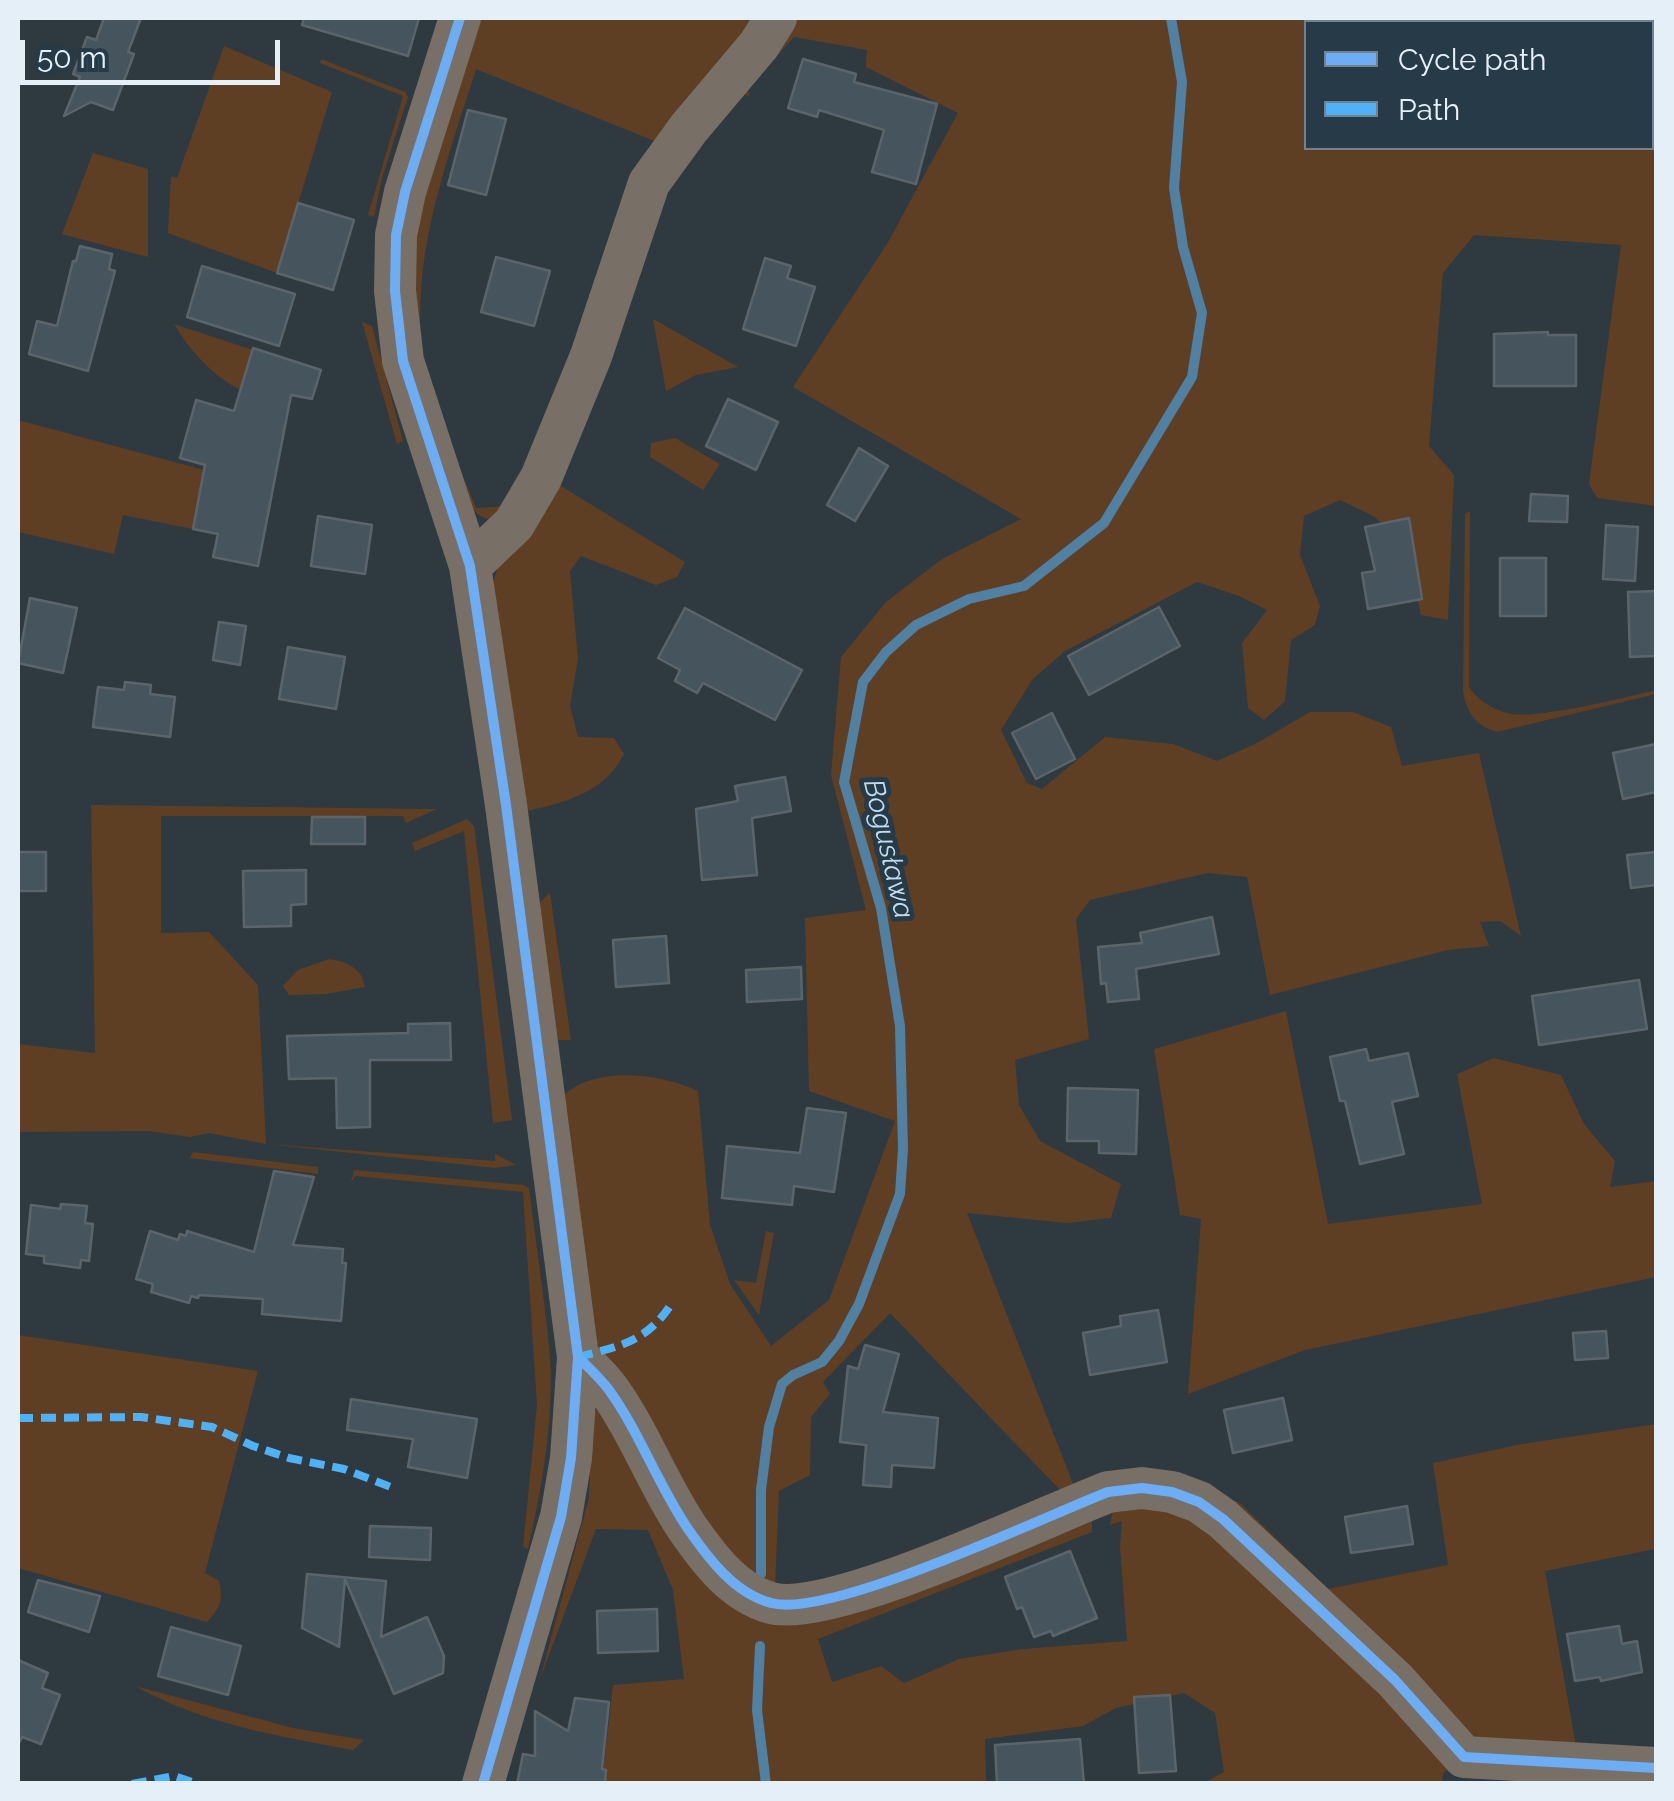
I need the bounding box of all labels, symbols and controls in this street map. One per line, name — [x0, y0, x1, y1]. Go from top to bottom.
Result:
scale bar — [25, 20, 285, 82]
legend — [1304, 20, 1654, 150]
text: 50 m — [37, 40, 107, 75]
text: Cycle path — [1398, 42, 1546, 77]
text: Path — [1398, 92, 1460, 127]
water label: Bogusława — [856, 776, 920, 922]

